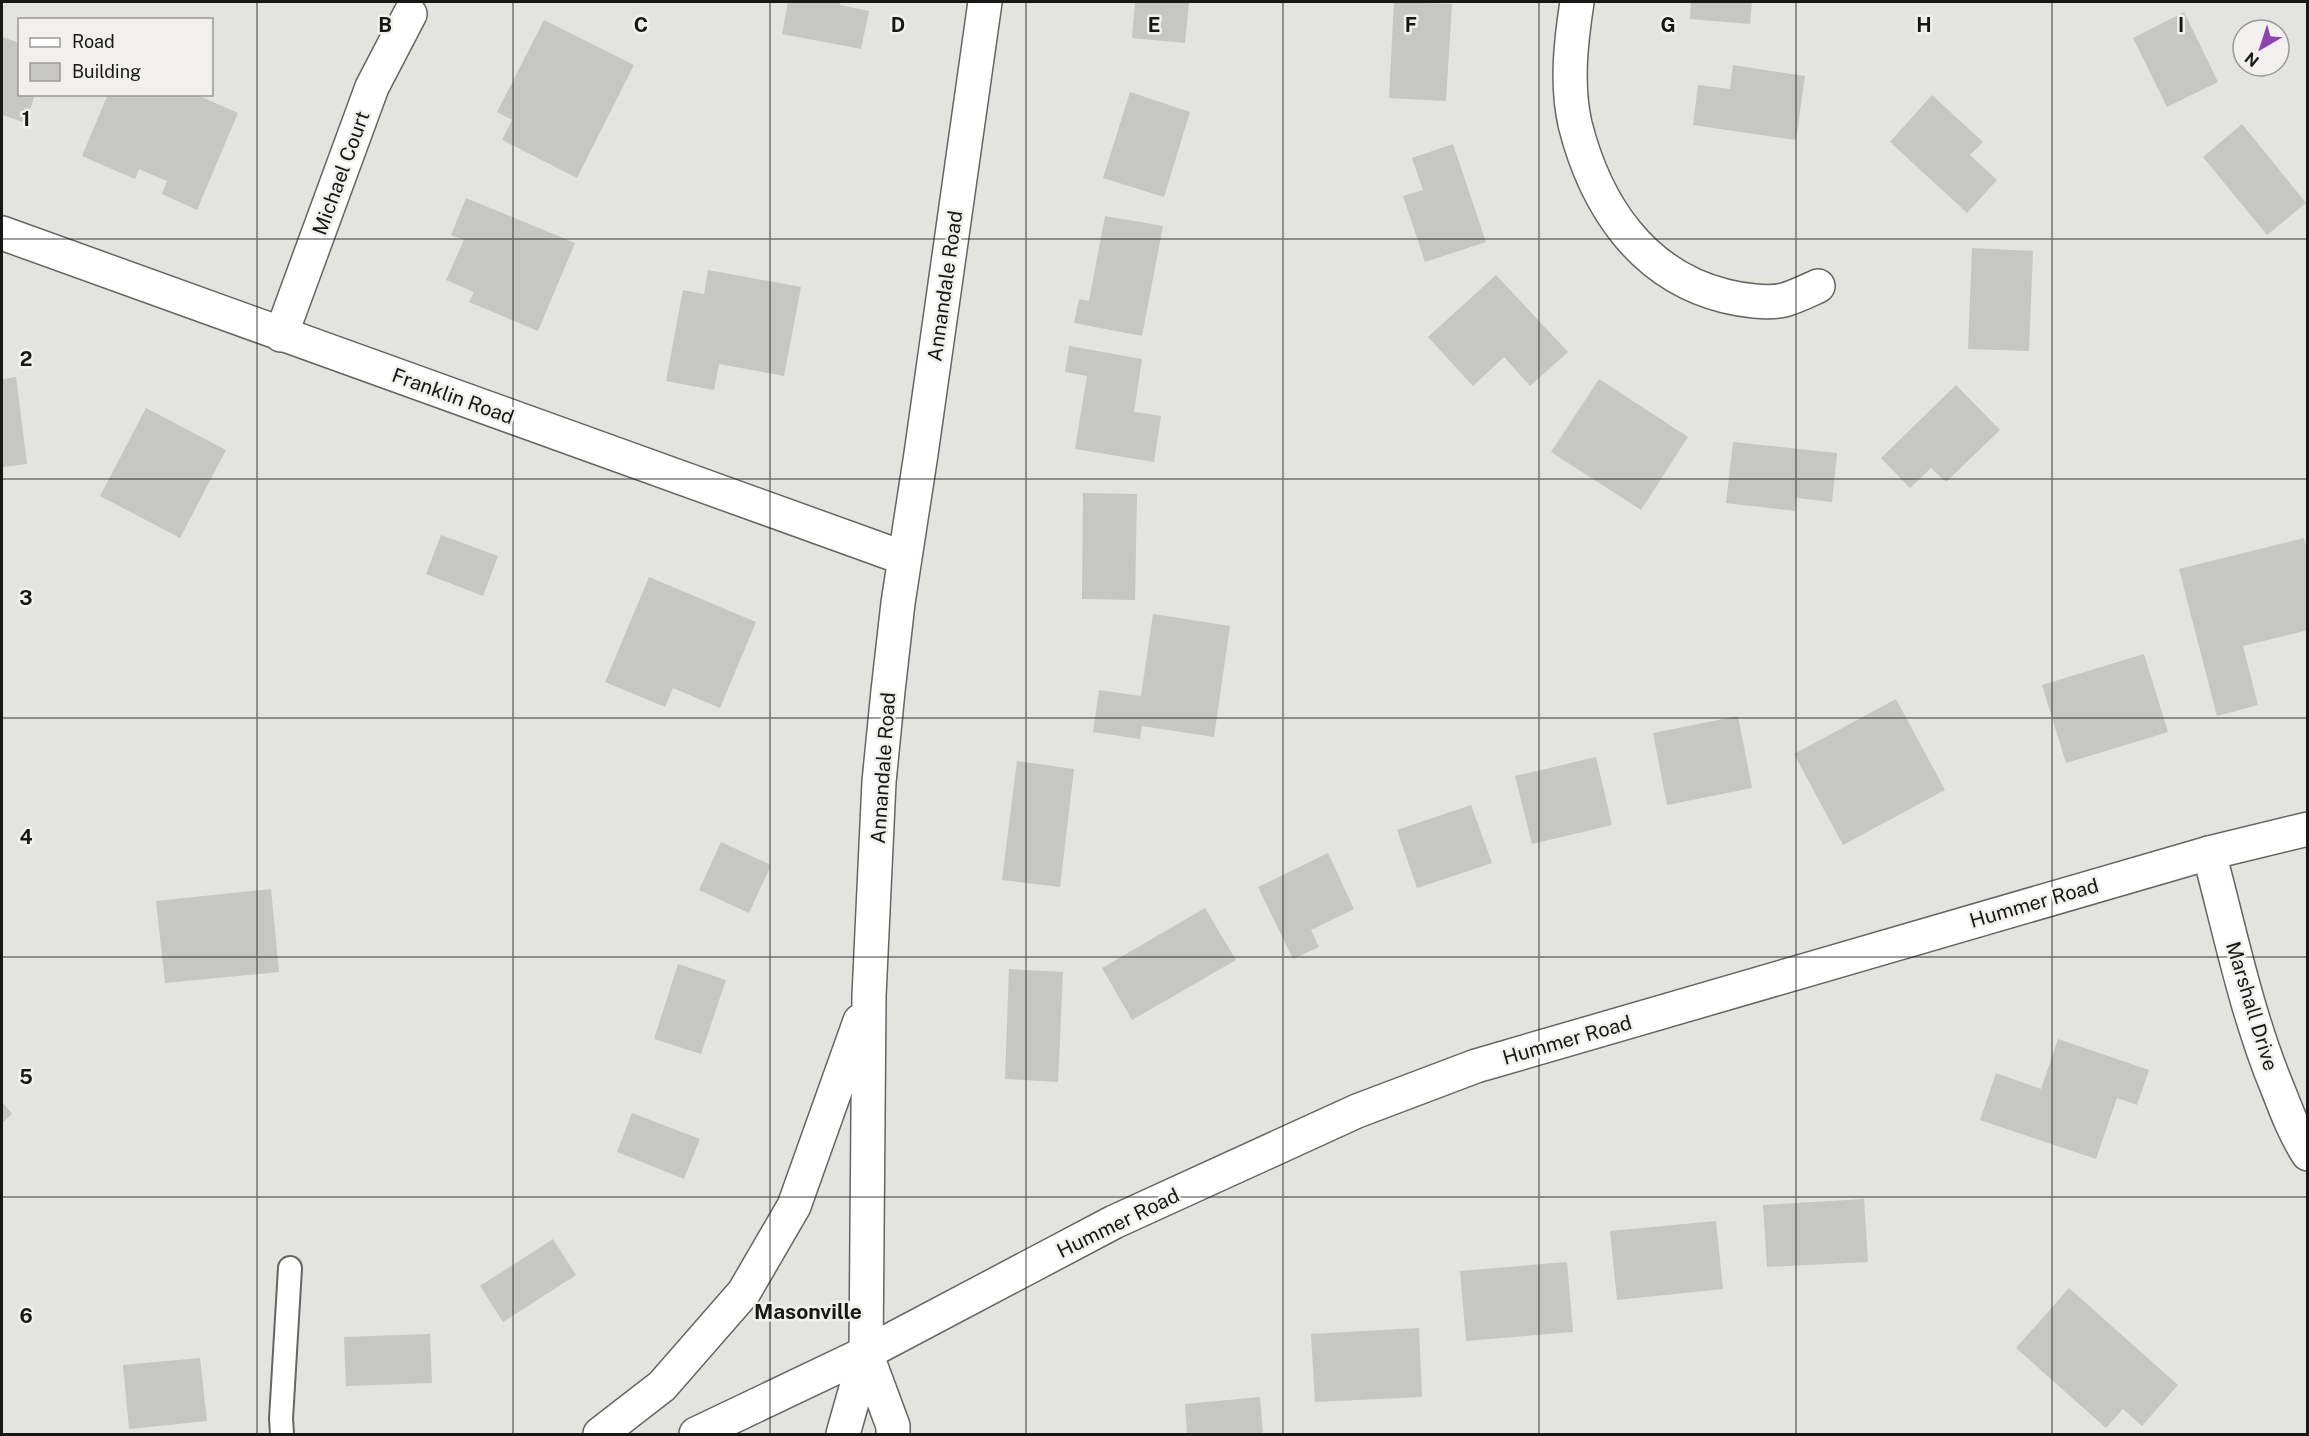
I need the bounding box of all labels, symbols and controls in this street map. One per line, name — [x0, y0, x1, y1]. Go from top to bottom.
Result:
text: B — [378, 13, 392, 37]
text: C — [634, 13, 648, 37]
text: D — [891, 13, 905, 37]
text: E — [1148, 13, 1160, 37]
text: F — [1405, 13, 1417, 37]
text: G — [1660, 13, 1676, 37]
text: H — [1916, 13, 1932, 37]
text: I — [2178, 13, 2184, 37]
legend — [18, 18, 213, 96]
north arrow — [2231, 18, 2291, 78]
text: Road — [72, 31, 115, 52]
text: N — [2241, 48, 2263, 71]
text: Building — [72, 61, 141, 82]
text: 1 — [22, 107, 30, 131]
street label: Michael Court — [307, 108, 375, 238]
street label: Annandale Road — [923, 209, 967, 363]
text: 2 — [20, 347, 32, 371]
street label: Franklin Road — [389, 363, 517, 429]
text: 3 — [19, 586, 33, 610]
street label: Annandale Road — [866, 691, 900, 845]
text: 4 — [19, 825, 33, 849]
street label: Hummer Road — [1967, 873, 2101, 933]
street label: Marshall Drive — [2221, 939, 2283, 1073]
street label: Hummer Road — [1500, 1010, 1634, 1070]
text: 5 — [19, 1065, 33, 1089]
street label: Hummer Road — [1053, 1183, 1183, 1263]
district label: Masonville — [754, 1299, 862, 1324]
text: 6 — [19, 1304, 33, 1328]

